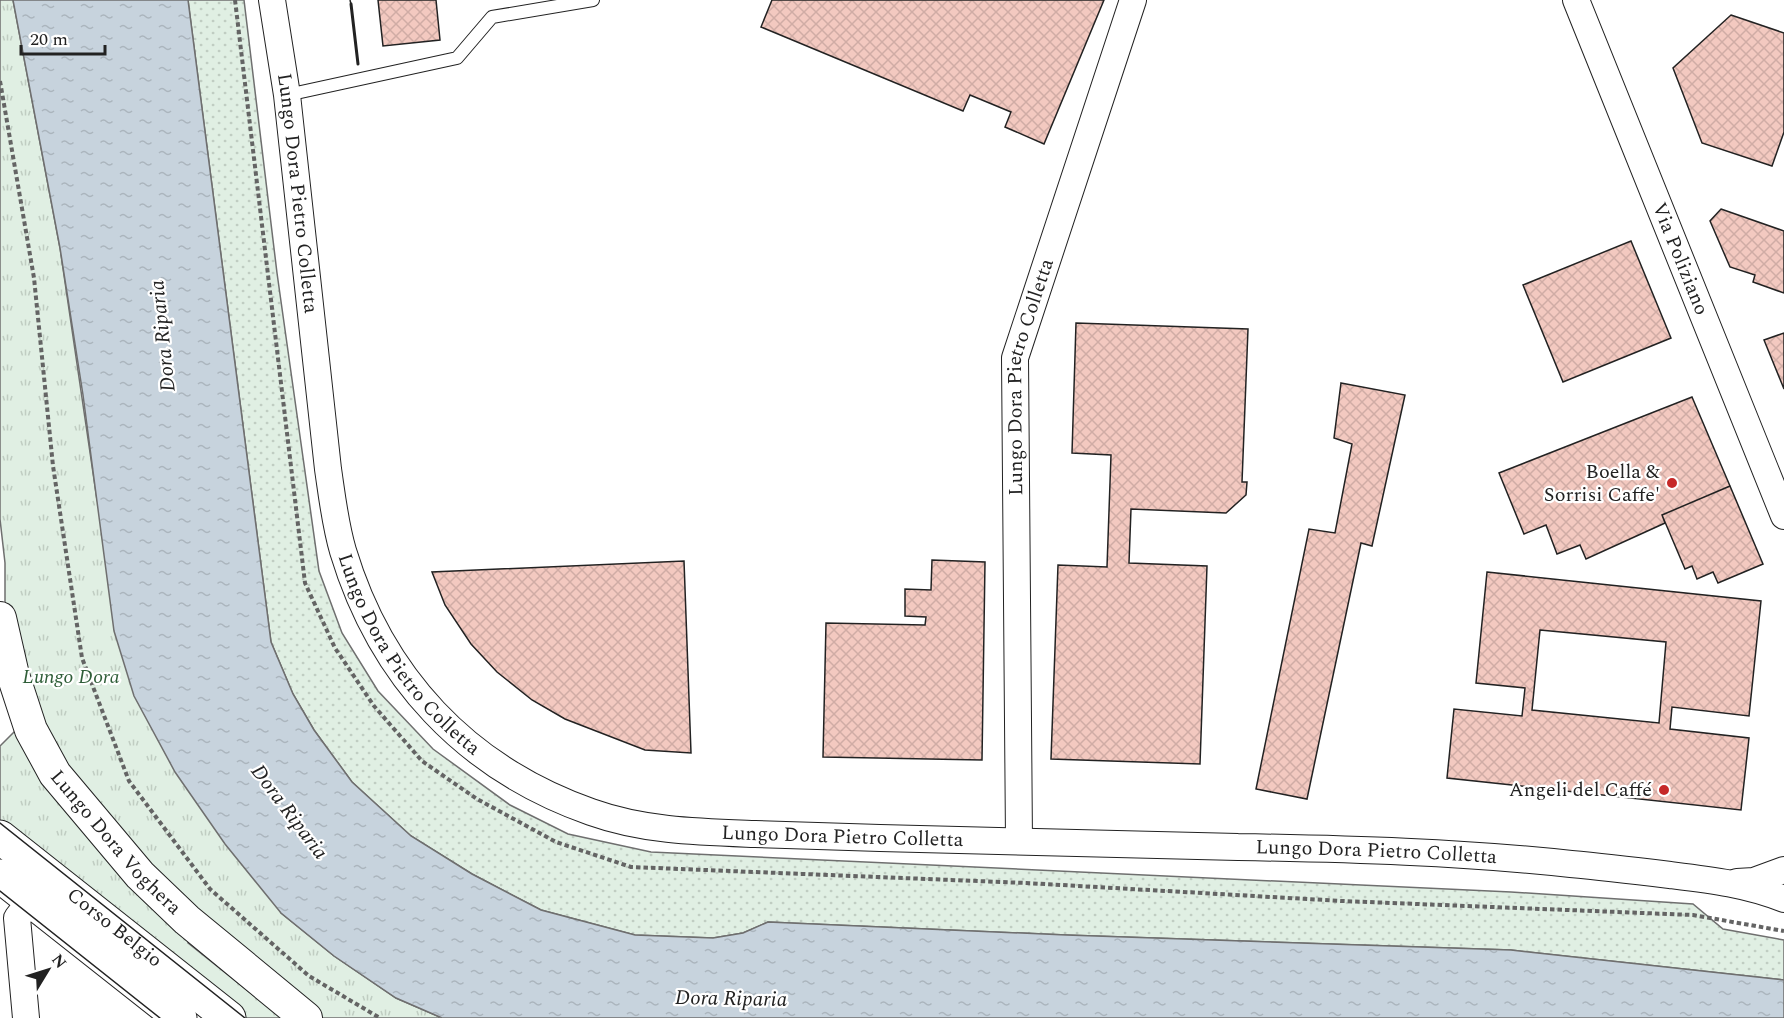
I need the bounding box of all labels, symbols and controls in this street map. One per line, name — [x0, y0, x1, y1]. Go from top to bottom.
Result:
scale bar — [21, 18, 105, 56]
text: 20 m — [30, 26, 68, 53]
street label: Lungo Dora Pietro Colletta — [269, 71, 326, 315]
street label: Via Poliziano — [1644, 198, 1717, 320]
street label: Lungo Dora Pietro Colletta — [1000, 254, 1062, 496]
water label: Dora Riparia — [141, 278, 185, 394]
place label: Boella & Sorrisi Caffe' — [1544, 457, 1660, 510]
marker: Boella & Sorrisi Caffe' — [1665, 476, 1679, 490]
street label: Lungo Dora Pietro Colletta — [330, 550, 487, 763]
park label: Lungo Dora — [22, 662, 120, 692]
water label: Dora Riparia — [242, 757, 336, 867]
street label: Lungo Dora Voghera — [43, 763, 188, 922]
place label: Angeli del Caffé — [1509, 775, 1652, 805]
marker: Angeli del Caffé — [1657, 783, 1671, 797]
street label: Lungo Dora Pietro Colletta — [721, 818, 964, 855]
street label: Lungo Dora Pietro Colletta — [1255, 832, 1498, 872]
street label: Corso Belgio — [60, 880, 169, 975]
north arrow — [18, 940, 78, 1000]
text: N — [46, 949, 73, 974]
water label: Dora Riparia — [674, 982, 788, 1016]

